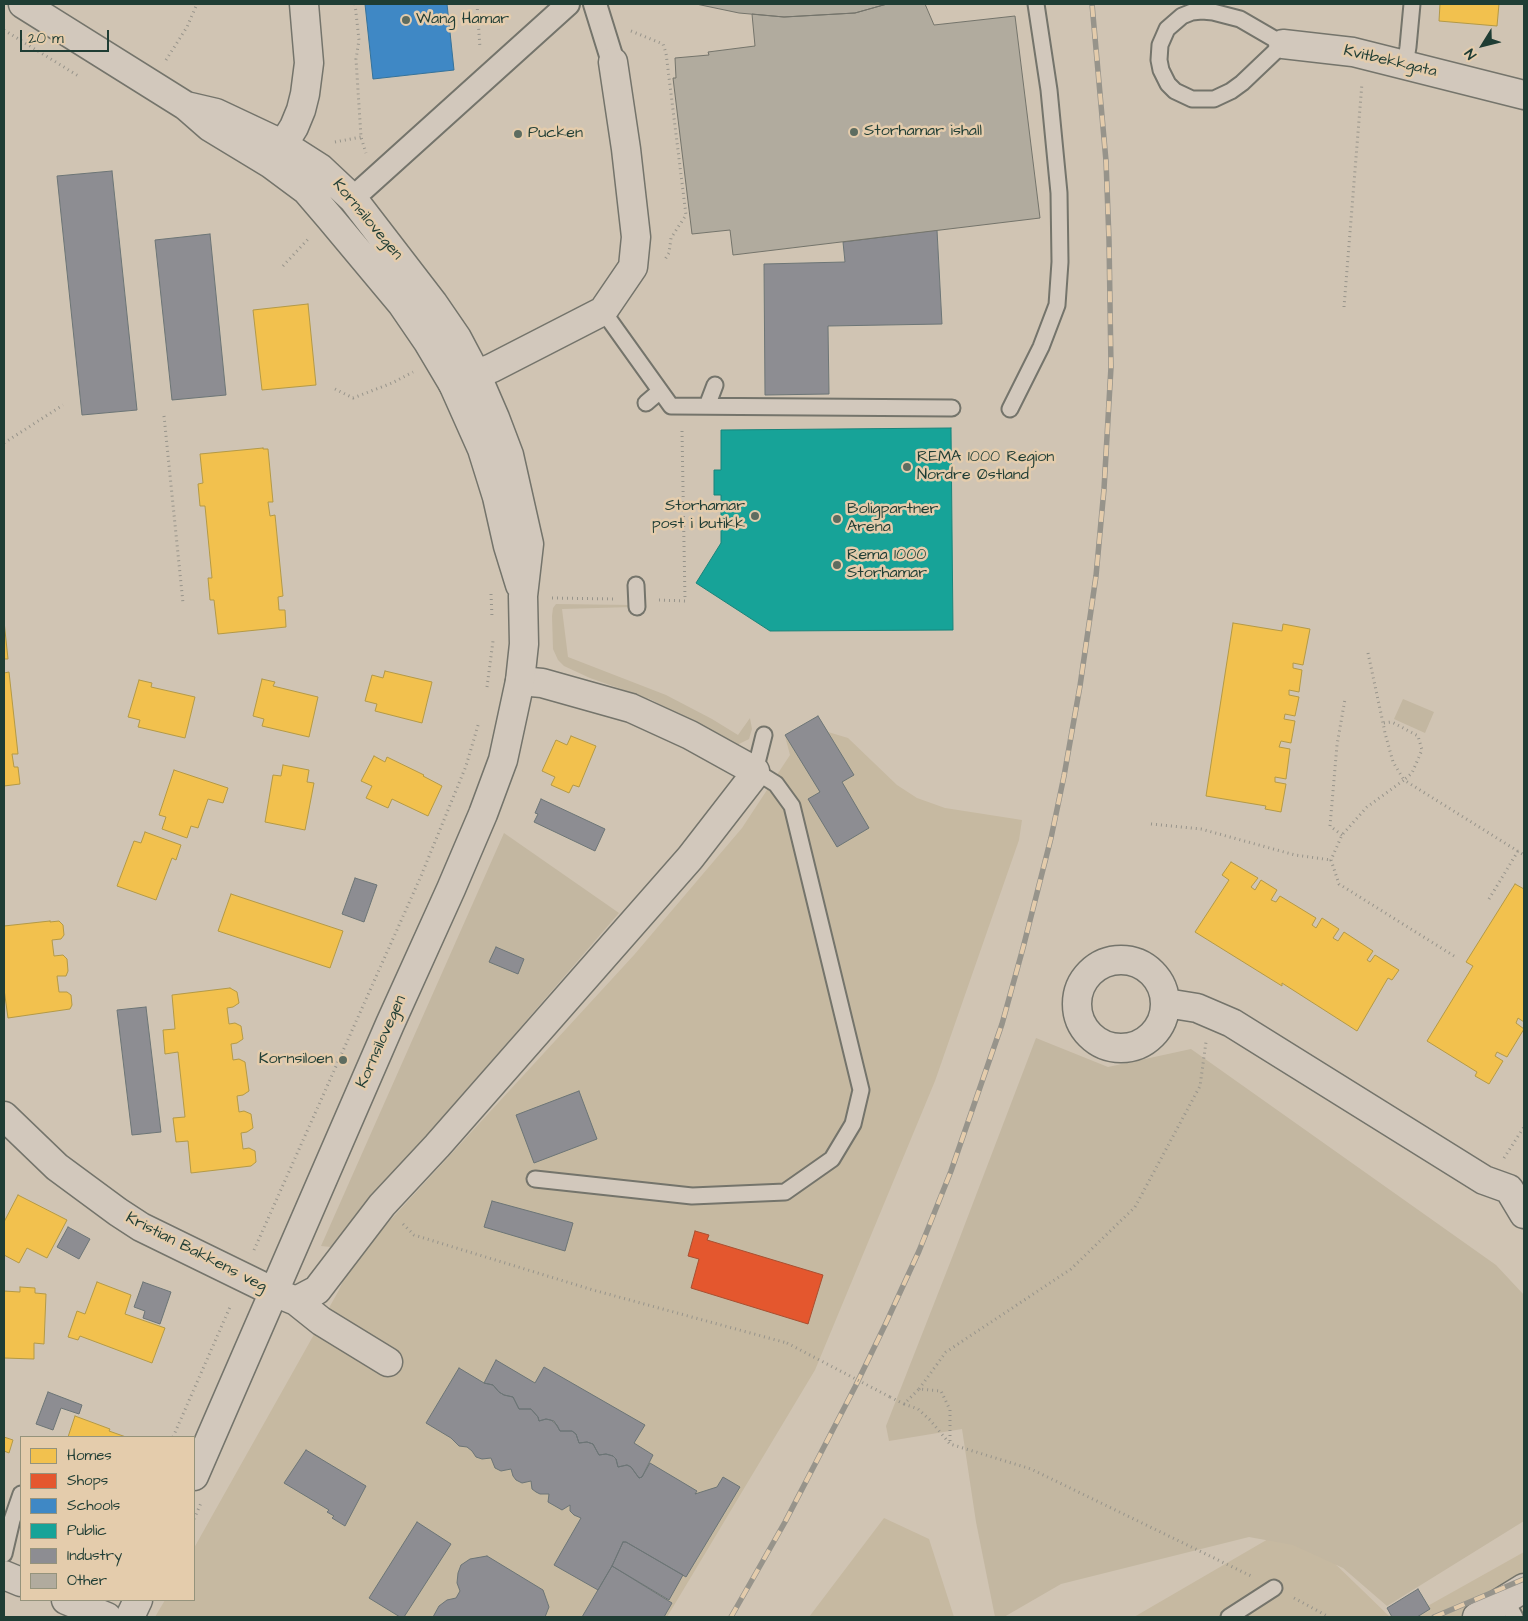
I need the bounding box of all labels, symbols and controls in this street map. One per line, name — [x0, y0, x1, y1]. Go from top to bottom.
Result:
place label: Wang Hamar — [416, 10, 509, 30]
marker: Wang Hamar — [400, 14, 412, 26]
scale bar — [22, 20, 111, 52]
north arrow — [1458, 20, 1508, 70]
text: 20 m — [28, 28, 64, 49]
street label: Kvitbekkgata — [1341, 42, 1439, 82]
text: N — [1460, 44, 1482, 63]
place label: Storhamar ishall — [864, 122, 982, 142]
place label: Pucken — [528, 124, 583, 144]
marker: Storhamar ishall — [848, 126, 860, 138]
marker: Pucken — [512, 128, 524, 140]
street label: Kornsilovegen — [328, 176, 406, 264]
place label: REMA 1000 Region Nordre Østland — [917, 448, 1054, 486]
marker: REMA 1000 Region Nordre Østland — [901, 461, 913, 473]
place label: Storhamar post i butikk — [652, 497, 745, 535]
place label: Boligpartner Arena — [847, 500, 938, 538]
marker: Storhamar post i butikk — [749, 510, 761, 522]
marker: Boligpartner Arena — [831, 513, 843, 525]
place label: Rema 1000 Storhamar — [847, 546, 927, 584]
marker: Rema 1000 Storhamar — [831, 559, 843, 571]
street label: Kornsilovegen — [353, 993, 411, 1091]
place label: Kornsiloen — [259, 1050, 333, 1070]
marker: Kornsiloen — [337, 1054, 349, 1066]
street label: Kristian Bakkens veg — [122, 1209, 270, 1297]
legend — [20, 1436, 195, 1601]
text: Homes — [67, 1445, 112, 1466]
text: Shops — [67, 1470, 108, 1491]
text: Schools — [67, 1495, 120, 1516]
text: Public — [67, 1520, 107, 1541]
text: Industry — [67, 1545, 122, 1566]
text: Other — [67, 1570, 107, 1591]

